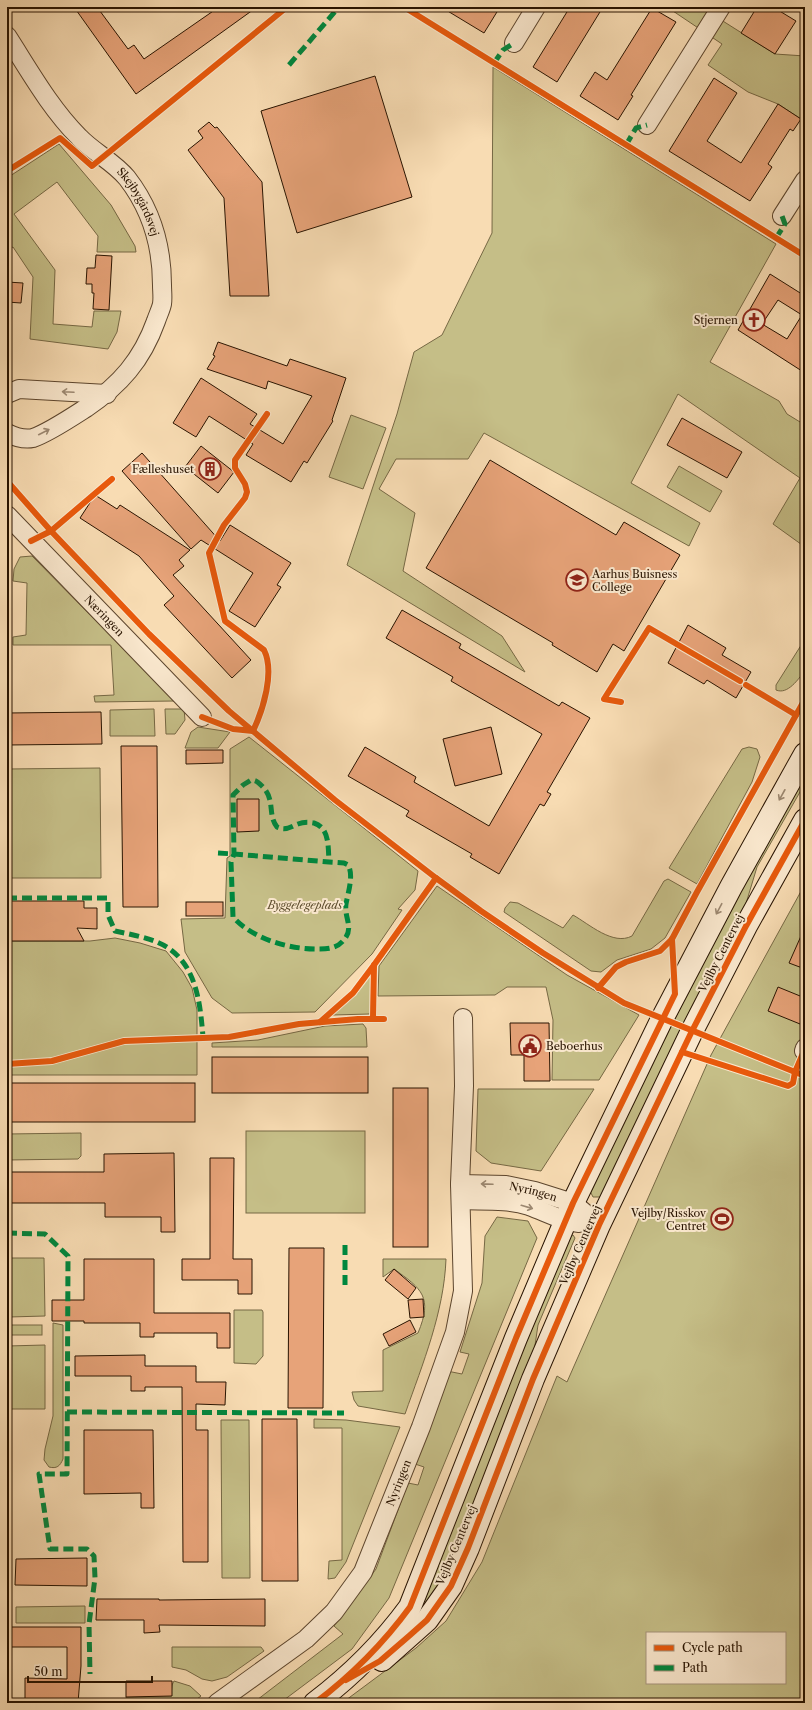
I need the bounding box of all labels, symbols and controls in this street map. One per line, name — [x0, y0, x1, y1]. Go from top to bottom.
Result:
street label: Skejbygårdsvej — [114, 164, 162, 238]
church icon: Stjernen — [741, 307, 767, 333]
place label: Stjernen — [694, 313, 738, 327]
one-way arrow — [62, 388, 75, 395]
one-way arrow — [37, 428, 49, 436]
building icon: Fælleshuset — [197, 456, 223, 482]
place label: Fælleshuset — [132, 462, 194, 476]
school or university icon: Aarhus Buisness College — [564, 567, 590, 593]
place label: Aarhus Buisness College — [591, 567, 677, 594]
street label: Næringen — [81, 592, 127, 639]
one-way arrow — [777, 789, 785, 801]
park label: Byggelegeplads — [266, 898, 343, 912]
one-way arrow — [715, 903, 723, 915]
street label: Vejlby Centervej — [695, 912, 747, 995]
public building icon: Beboerhus — [517, 1033, 543, 1059]
place label: Beboerhus — [546, 1039, 603, 1053]
street label: Nyringen — [508, 1179, 559, 1205]
one-way arrow — [481, 1181, 494, 1188]
one-way arrow — [521, 1203, 534, 1211]
street label: Vejlby Centervej — [556, 1203, 604, 1288]
place label: Vejlby/Risskov Centret — [630, 1206, 707, 1233]
sports icon: Vejlby/Risskov Centret — [709, 1206, 735, 1232]
street label: Nyringen — [383, 1457, 414, 1508]
street label: Vejlby Centervej — [432, 1503, 479, 1588]
legend — [646, 1632, 786, 1684]
text: Cycle path — [682, 1640, 743, 1655]
scale bar — [28, 1658, 152, 1684]
text: Path — [682, 1660, 708, 1675]
text: 50 m — [34, 1664, 63, 1679]

